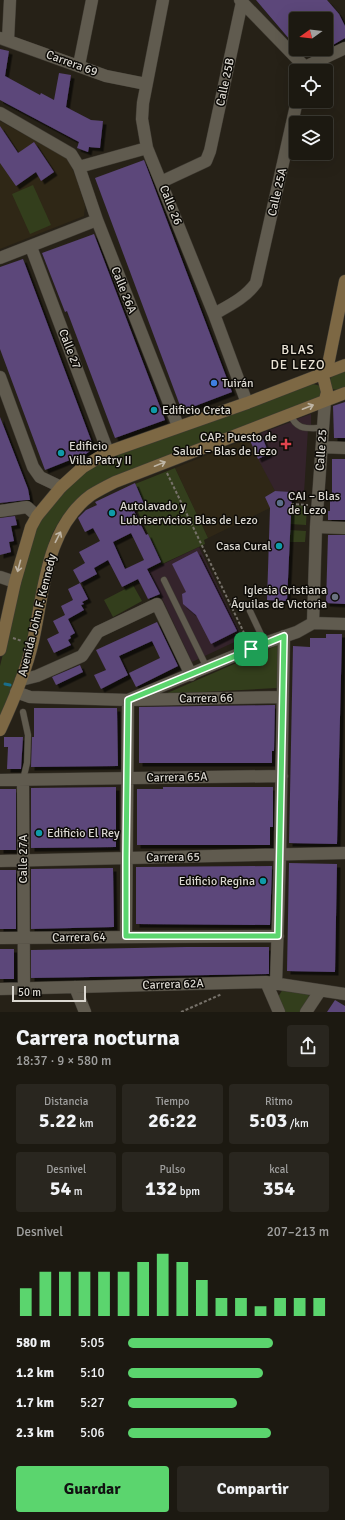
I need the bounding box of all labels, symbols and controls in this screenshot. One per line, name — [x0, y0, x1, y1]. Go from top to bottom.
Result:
north arrow — [289, 12, 333, 56]
map controls — [289, 12, 333, 160]
street label: Carrera 69 — [44, 47, 100, 80]
street label: Calle 25B — [213, 57, 238, 108]
button: locate — [289, 64, 333, 108]
button: layers — [289, 116, 333, 160]
street label: Calle 25A — [265, 166, 290, 218]
street label: Calle 26 — [156, 183, 185, 227]
street label: Calle 26A — [107, 265, 140, 316]
street label: Calle 27 — [55, 327, 84, 371]
district label: BLAS DE LEZO — [270, 342, 326, 373]
place label: Tuirán — [222, 376, 254, 391]
marker: Tuirán — [209, 378, 219, 388]
one-way arrow — [301, 402, 313, 410]
place label: Edificio Creta — [162, 403, 231, 418]
marker: Edificio Creta — [149, 405, 159, 415]
street label: Calle 25 — [313, 429, 330, 471]
place label: CAP: Puesto de Salud ‒ Blas de Lezo — [173, 430, 277, 459]
marker: CAP: Puesto de Salud ‒ Blas de Lezo — [280, 438, 292, 450]
place label: Edificio Villa Patry II — [69, 439, 132, 468]
marker: Edificio Villa Patry II — [56, 448, 66, 458]
one-way arrow — [154, 459, 166, 467]
place label: CAI ‒ Blas de Lezo — [288, 489, 340, 518]
marker: CAI ‒ Blas de Lezo — [275, 498, 285, 508]
place label: Autolavado y Lubriservicios Blas de Lezo — [120, 499, 258, 528]
marker: Autolavado y Lubriservicios Blas de Lezo — [107, 508, 117, 518]
one-way arrow — [55, 532, 62, 544]
place label: Casa Cural — [216, 539, 271, 554]
marker: Casa Cural — [274, 541, 284, 551]
street label: Avenida John F. Kennedy — [15, 552, 60, 678]
one-way arrow — [15, 559, 22, 572]
place label: Iglesia Cristiana Águilas de Victoria — [231, 583, 327, 612]
marker: Iglesia Cristiana Águilas de Victoria — [330, 592, 340, 602]
pin — [234, 632, 268, 666]
icon: arrive — [240, 638, 262, 660]
street label: Carrera 66 — [179, 691, 233, 706]
street label: Carrera 65A — [146, 769, 208, 786]
place label: Edificio El Rey — [47, 826, 120, 841]
marker: Edificio El Rey — [34, 828, 44, 838]
street label: Calle 27A — [16, 834, 31, 884]
street label: Carrera 65 — [146, 850, 200, 865]
place label: Edificio Regina — [179, 874, 255, 889]
marker: Edificio Regina — [258, 876, 268, 886]
street label: Carrera 64 — [52, 930, 107, 945]
street label: Carrera 62A — [142, 976, 205, 993]
scale bar — [12, 984, 86, 1003]
text: 50 m — [18, 986, 41, 999]
text: Carrera nocturna — [16, 1024, 180, 1051]
button: share — [287, 1025, 329, 1067]
text: 18:37 · 9 × 580 m — [16, 1053, 111, 1069]
text: Distancia — [44, 1095, 88, 1108]
text: Tiempo — [155, 1095, 190, 1108]
text: Ritmo — [265, 1095, 293, 1108]
text: 5.22 — [39, 1108, 77, 1133]
text: 26:22 — [148, 1108, 197, 1133]
text: 5:03 — [249, 1108, 287, 1133]
text: km — [77, 1117, 94, 1130]
text: /km — [287, 1117, 309, 1130]
text: Desnivel — [46, 1163, 86, 1176]
text: Pulso — [160, 1163, 185, 1176]
text: kcal — [269, 1163, 288, 1176]
text: 54 — [50, 1176, 71, 1201]
text: 132 — [145, 1176, 177, 1201]
text: 354 — [263, 1176, 295, 1201]
text: m — [71, 1185, 83, 1198]
text: bpm — [177, 1185, 200, 1198]
text: Desnivel — [16, 1224, 63, 1240]
text: 207–213 m — [267, 1224, 329, 1240]
text: 580 m — [16, 1335, 50, 1351]
text: 5:05 — [80, 1335, 105, 1351]
text: 1.2 km — [16, 1365, 54, 1381]
text: 5:10 — [80, 1365, 105, 1381]
text: 1.7 km — [16, 1395, 54, 1411]
text: 5:27 — [80, 1395, 105, 1411]
text: 2.3 km — [16, 1425, 54, 1441]
text: 5:06 — [80, 1425, 105, 1441]
button: Guardar — [16, 1466, 169, 1512]
button: Compartir — [177, 1466, 329, 1512]

